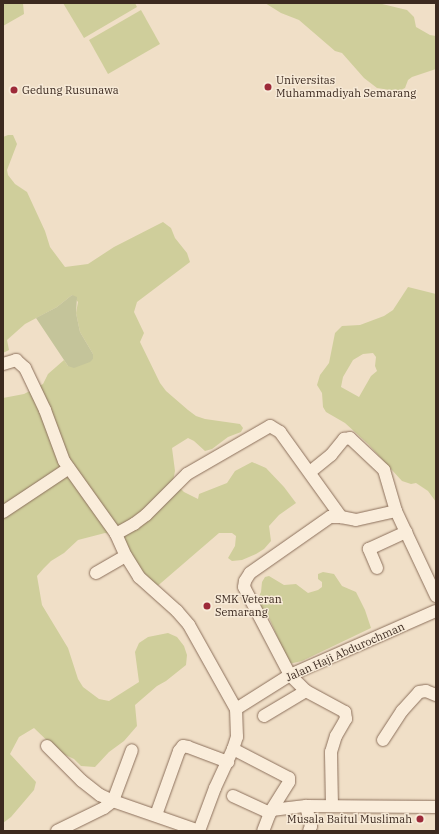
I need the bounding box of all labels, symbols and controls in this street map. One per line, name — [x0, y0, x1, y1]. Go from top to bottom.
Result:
place label: Universitas Muhammadiyah Semarang — [276, 74, 416, 100]
marker: Universitas Muhammadiyah Semarang — [263, 82, 273, 92]
place label: Gedung Rusunawa — [22, 83, 119, 97]
marker: Gedung Rusunawa — [9, 85, 19, 95]
place label: SMK Veteran Semarang — [215, 593, 282, 619]
marker: SMK Veteran Semarang — [202, 601, 212, 611]
street label: Jalan Haji Abdurochman — [283, 620, 407, 684]
place label: Musala Baitul Muslimah — [287, 812, 412, 826]
marker: Musala Baitul Muslimah — [415, 814, 425, 824]

